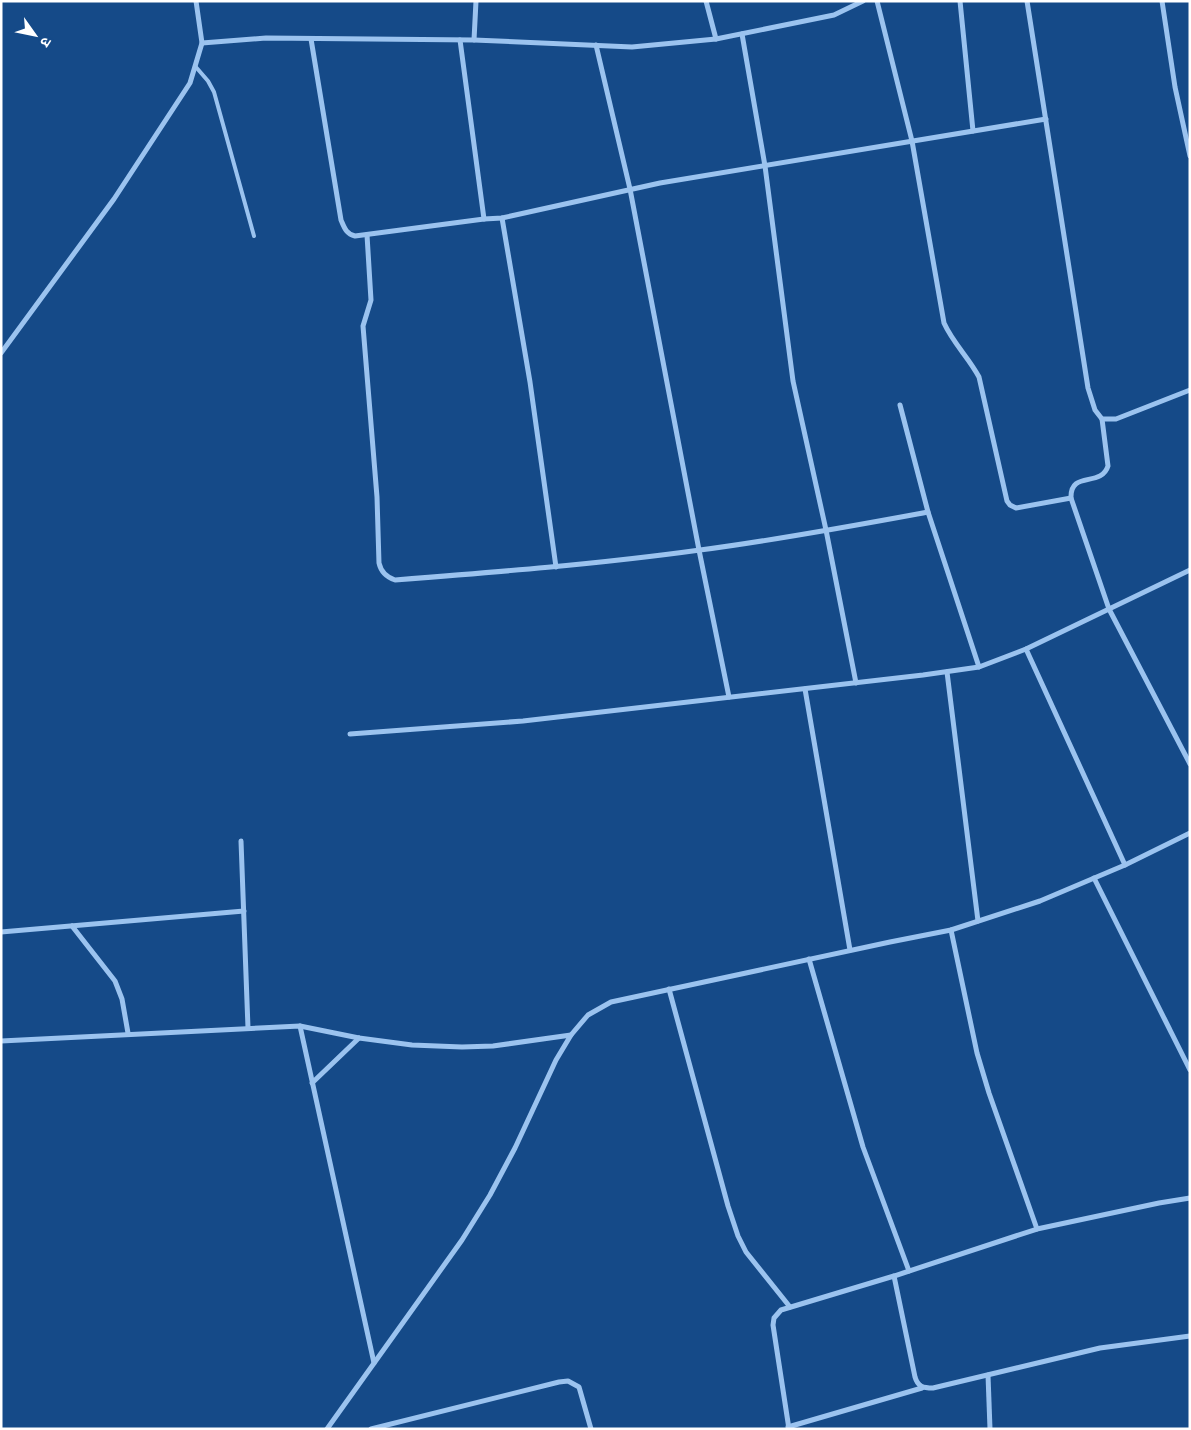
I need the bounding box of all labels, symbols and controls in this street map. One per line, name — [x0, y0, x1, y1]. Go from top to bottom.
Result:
north arrow — [10, 10, 60, 60]
text: उ — [37, 34, 53, 49]

